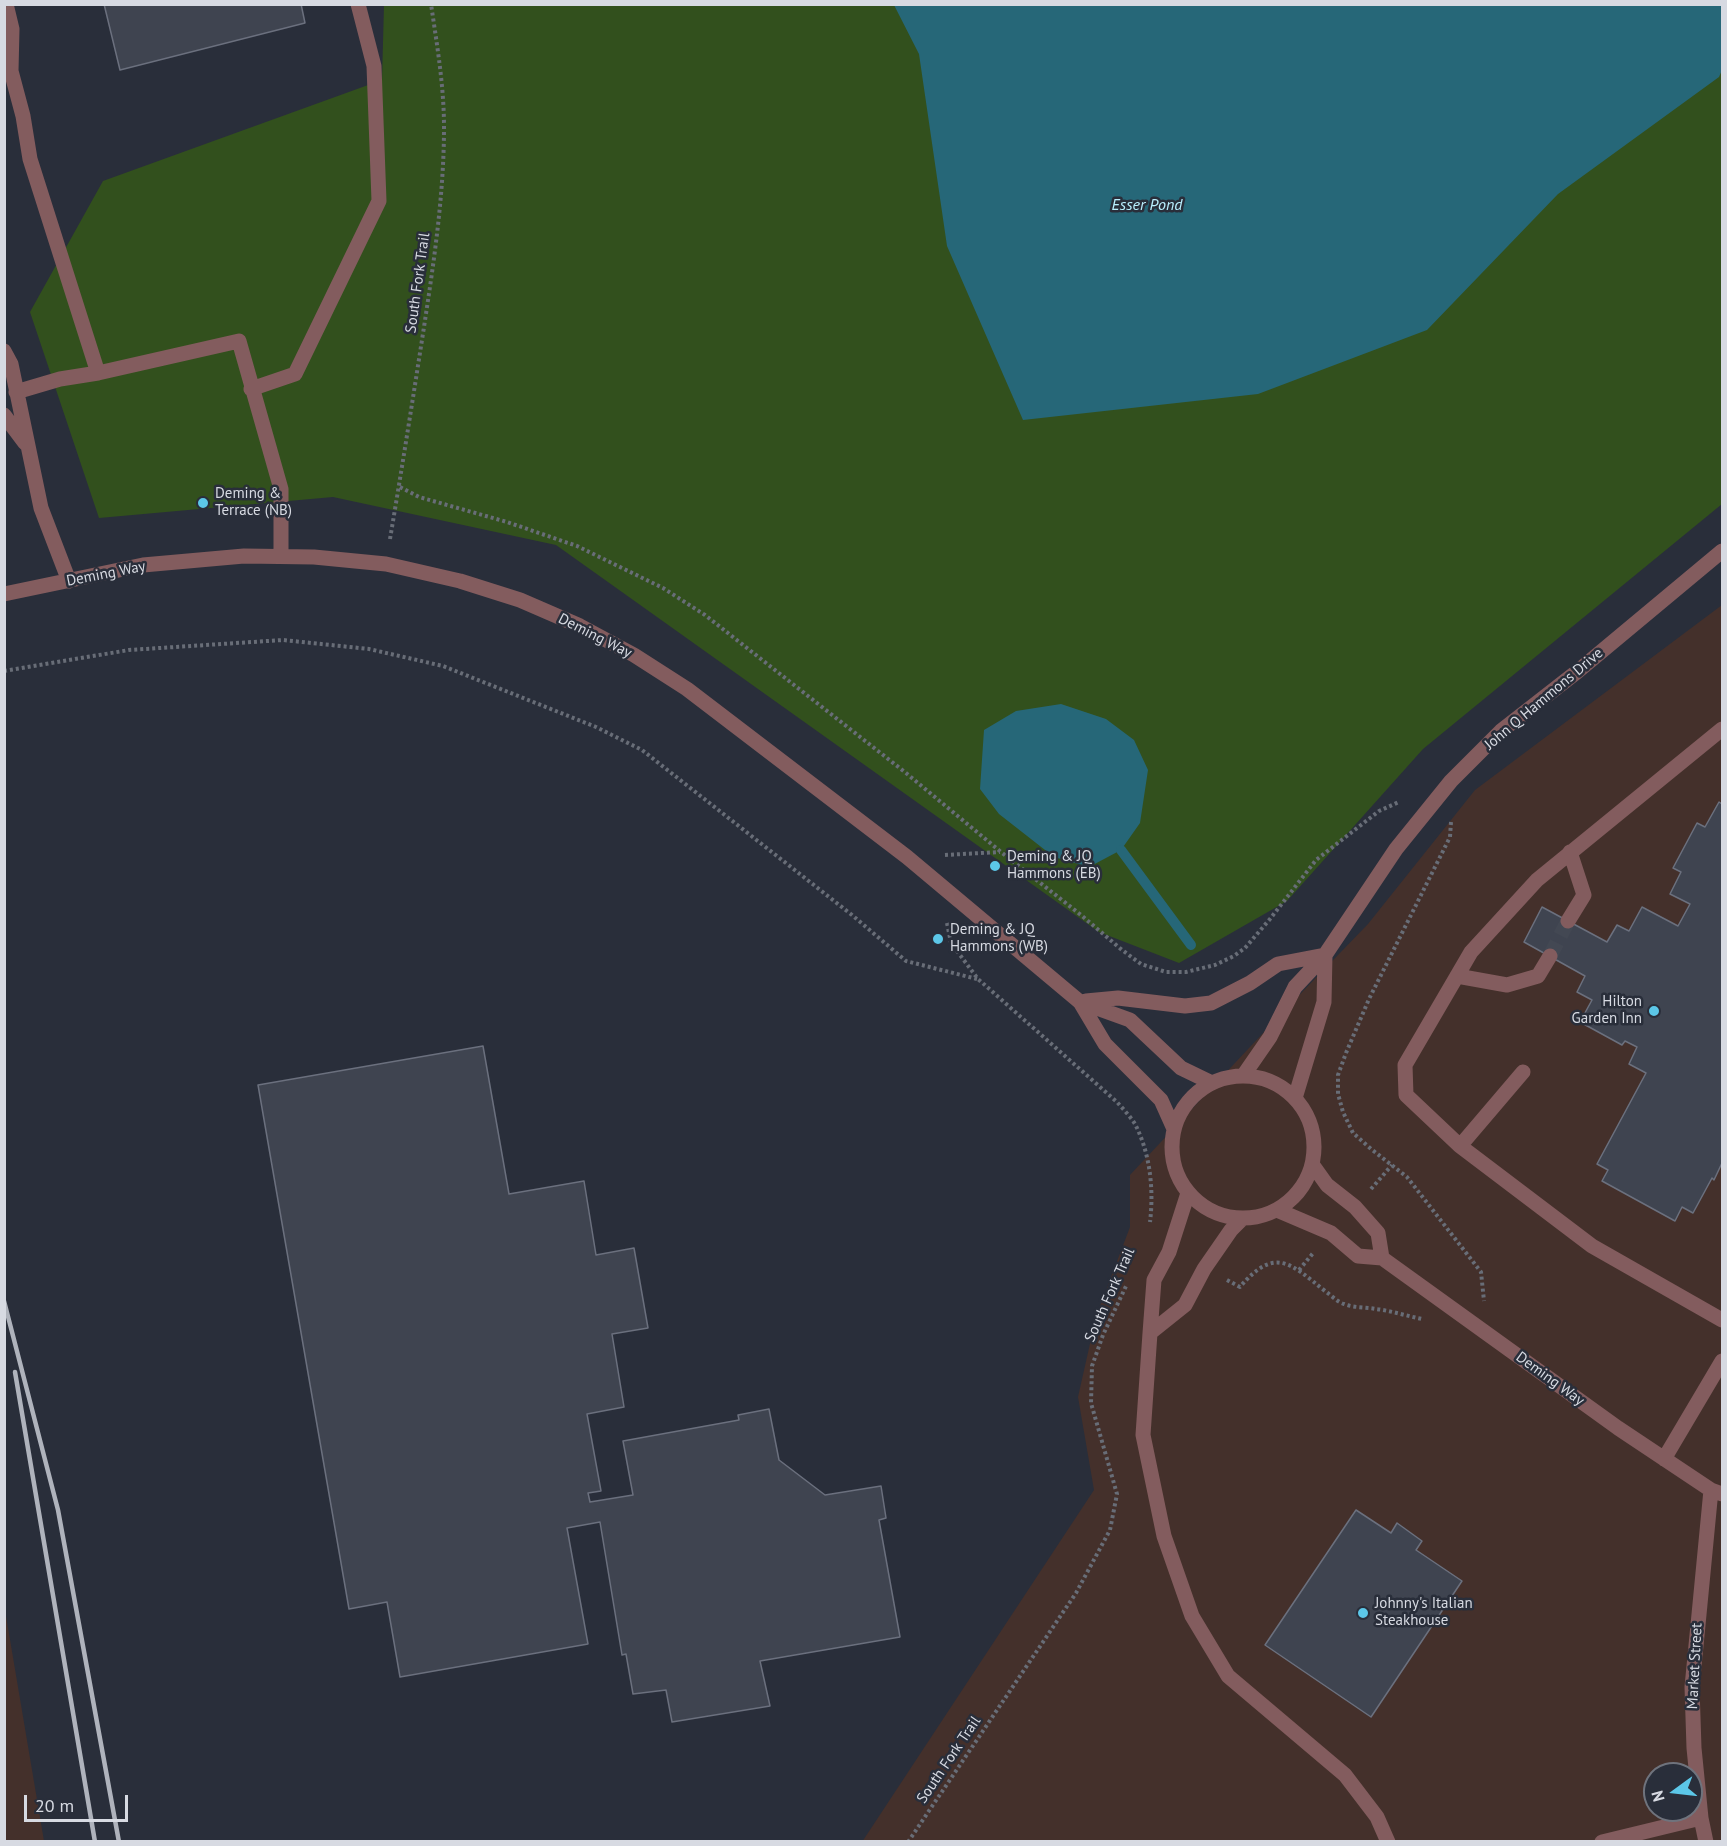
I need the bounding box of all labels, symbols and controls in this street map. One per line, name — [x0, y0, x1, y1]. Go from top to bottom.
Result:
water label: Esser Pond — [1112, 195, 1182, 215]
street label: South Fork Trail — [402, 232, 434, 334]
place label: Deming & Terrace (NB) — [215, 485, 292, 520]
marker: Deming & Terrace (NB) — [196, 496, 210, 510]
street label: Deming Way — [65, 558, 147, 590]
street label: Deming Way — [555, 610, 635, 662]
street label: John Q Hammons Drive — [1481, 644, 1607, 754]
place label: Deming & JQ Hammons (EB) — [1007, 848, 1101, 883]
marker: Deming & JQ Hammons (EB) — [988, 859, 1002, 873]
place label: Deming & JQ Hammons (WB) — [950, 921, 1048, 956]
marker: Deming & JQ Hammons (WB) — [931, 932, 945, 946]
place label: Hilton Garden Inn — [1572, 993, 1642, 1028]
marker: Hilton Garden Inn — [1647, 1004, 1661, 1018]
street label: South Fork Trail — [1081, 1245, 1139, 1345]
street label: Deming Way — [1512, 1348, 1588, 1410]
place label: Johnny's Italian Steakhouse — [1375, 1595, 1473, 1630]
marker: Johnny's Italian Steakhouse — [1356, 1606, 1370, 1620]
street label: Market Street — [1684, 1622, 1706, 1710]
street label: South Fork Trail — [913, 1713, 985, 1807]
north arrow — [1643, 1762, 1703, 1822]
scale bar — [27, 1783, 130, 1821]
text: N — [1647, 1788, 1669, 1804]
text: 20 m — [35, 1794, 74, 1817]

